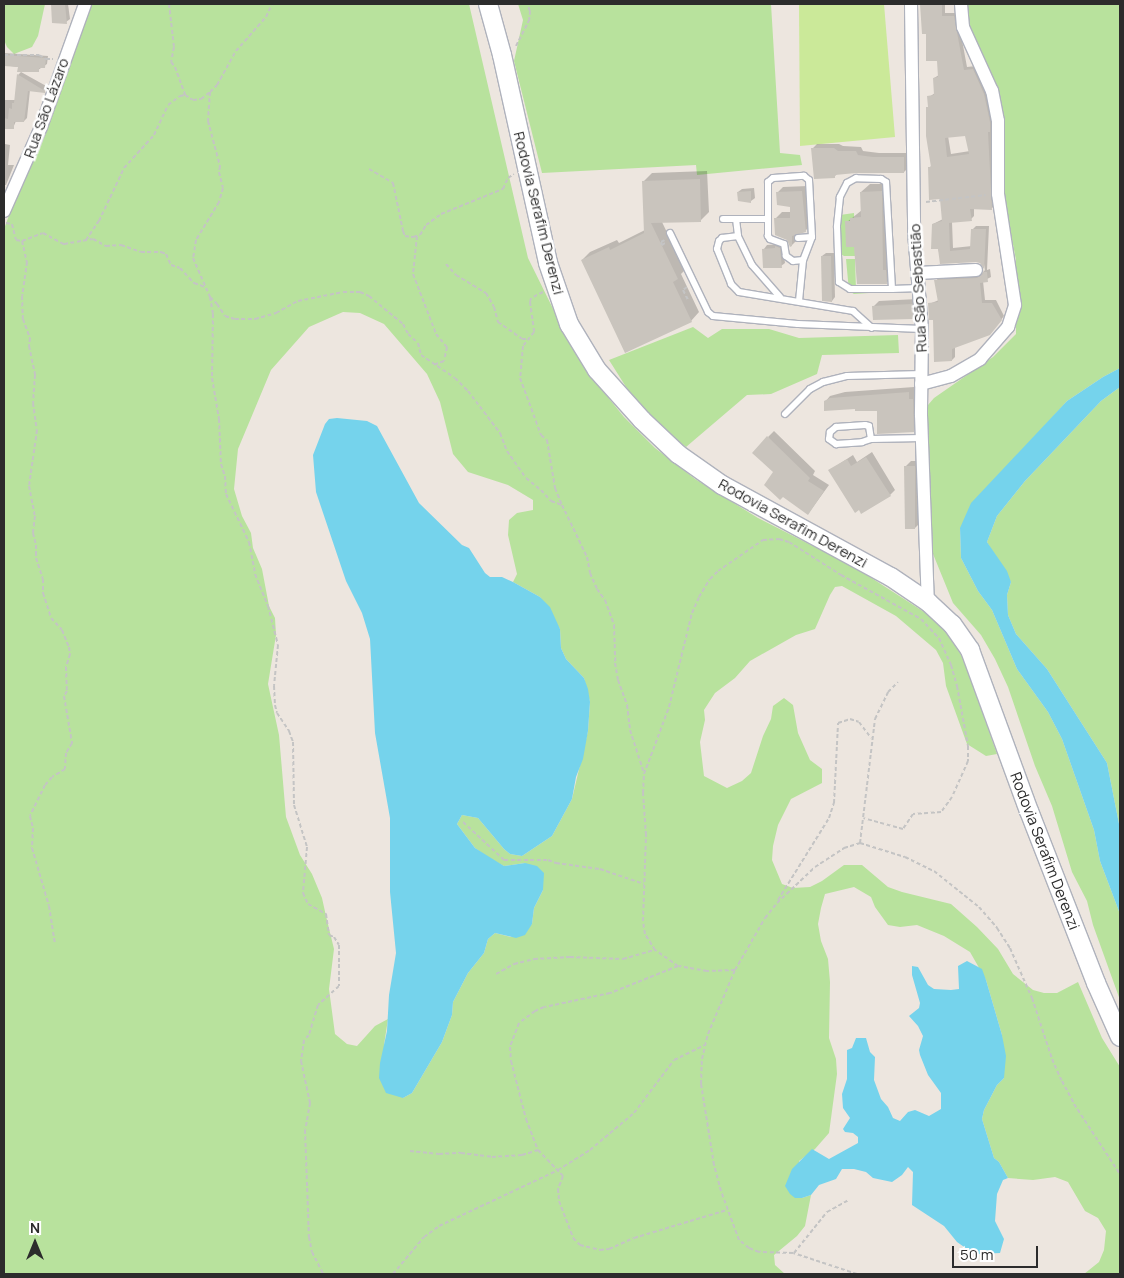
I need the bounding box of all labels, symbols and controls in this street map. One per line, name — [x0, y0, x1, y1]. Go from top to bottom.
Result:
street label: Rua São Lázaro — [20, 56, 72, 160]
street label: Rodovia Serafim Derenzi — [510, 130, 568, 296]
street label: Rua São Sebastião — [906, 223, 930, 353]
street label: Rodovia Serafim Derenzi — [715, 475, 871, 571]
street label: Rodovia Serafim Derenzi — [1007, 770, 1083, 932]
north arrow — [10, 1218, 60, 1268]
text: N — [30, 1218, 40, 1237]
scale bar — [954, 1236, 1040, 1268]
text: 50 m — [960, 1244, 994, 1265]

